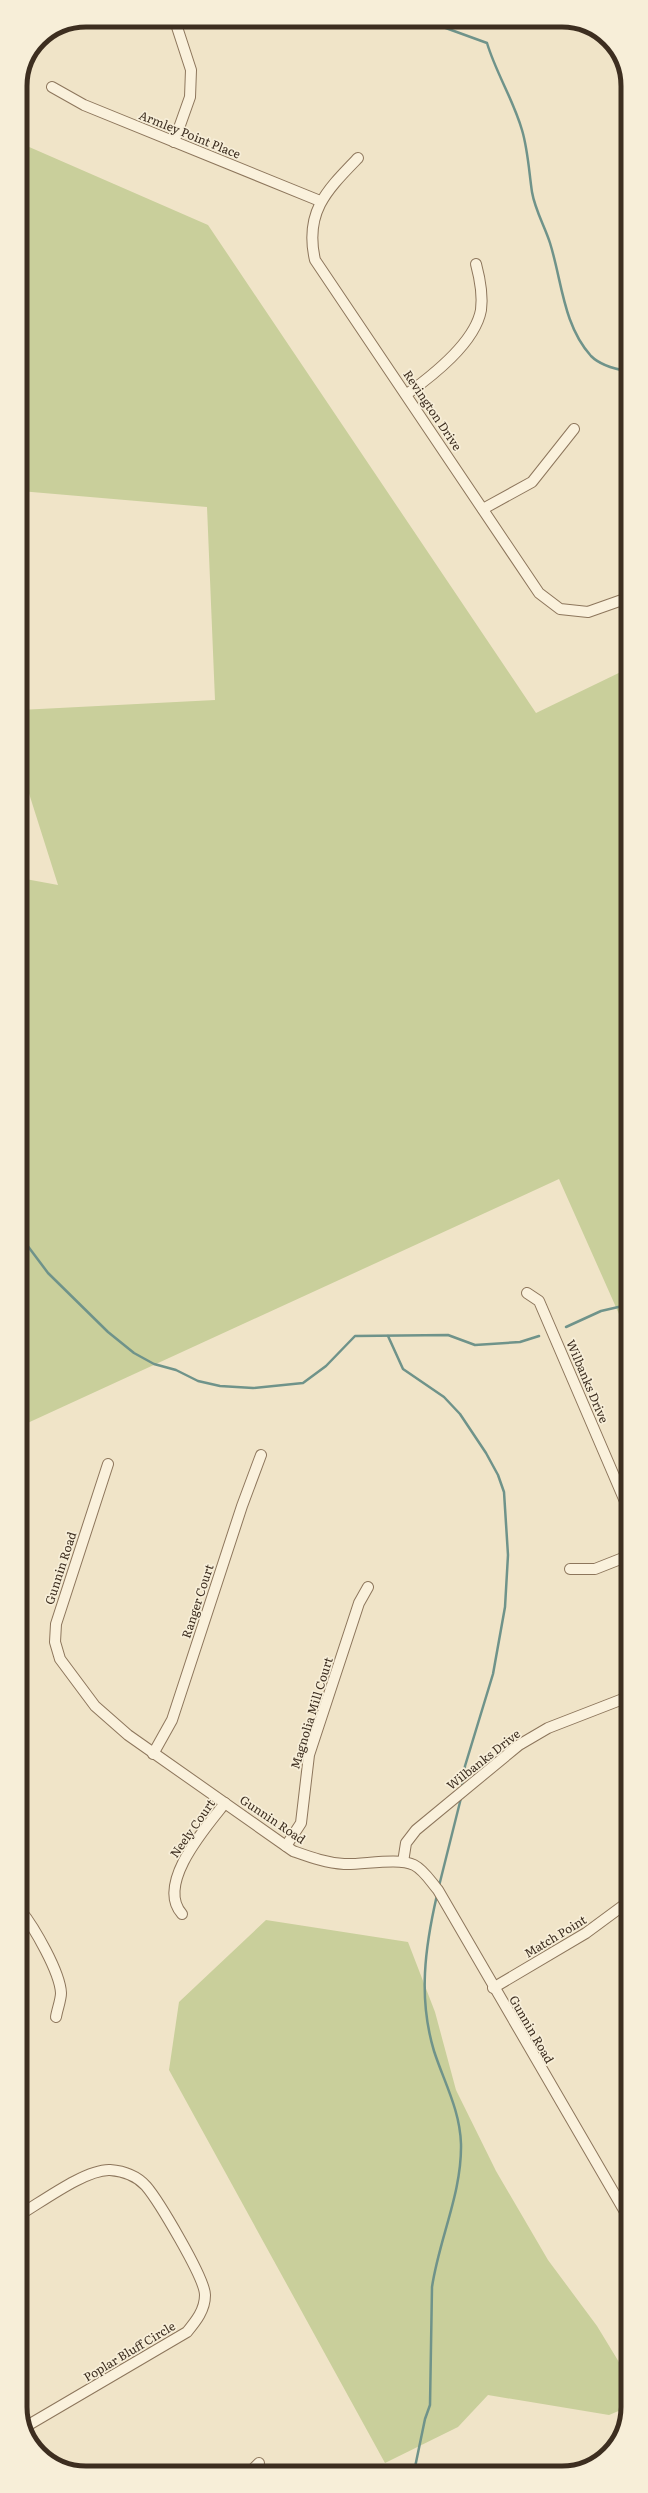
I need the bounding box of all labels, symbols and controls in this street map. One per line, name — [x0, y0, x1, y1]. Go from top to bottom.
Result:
street label: Armley Point Place — [137, 105, 243, 163]
street label: Revington Drive — [399, 366, 467, 454]
street label: Wilbanks Drive — [562, 1336, 614, 1426]
street label: Gunnin Road — [40, 1529, 80, 1607]
street label: Ranger Court — [177, 1561, 217, 1640]
street label: Magnolia Mill Court — [285, 1655, 337, 1771]
street label: Wilbanks Drive — [442, 1724, 524, 1794]
street label: Gunnin Road — [237, 1790, 310, 1848]
street label: Neely Court — [165, 1795, 219, 1861]
street label: Match Point — [521, 1910, 590, 1962]
street label: Gunnin Road — [505, 1992, 559, 2067]
street label: Poplar Bluff Circle — [80, 2316, 178, 2386]

